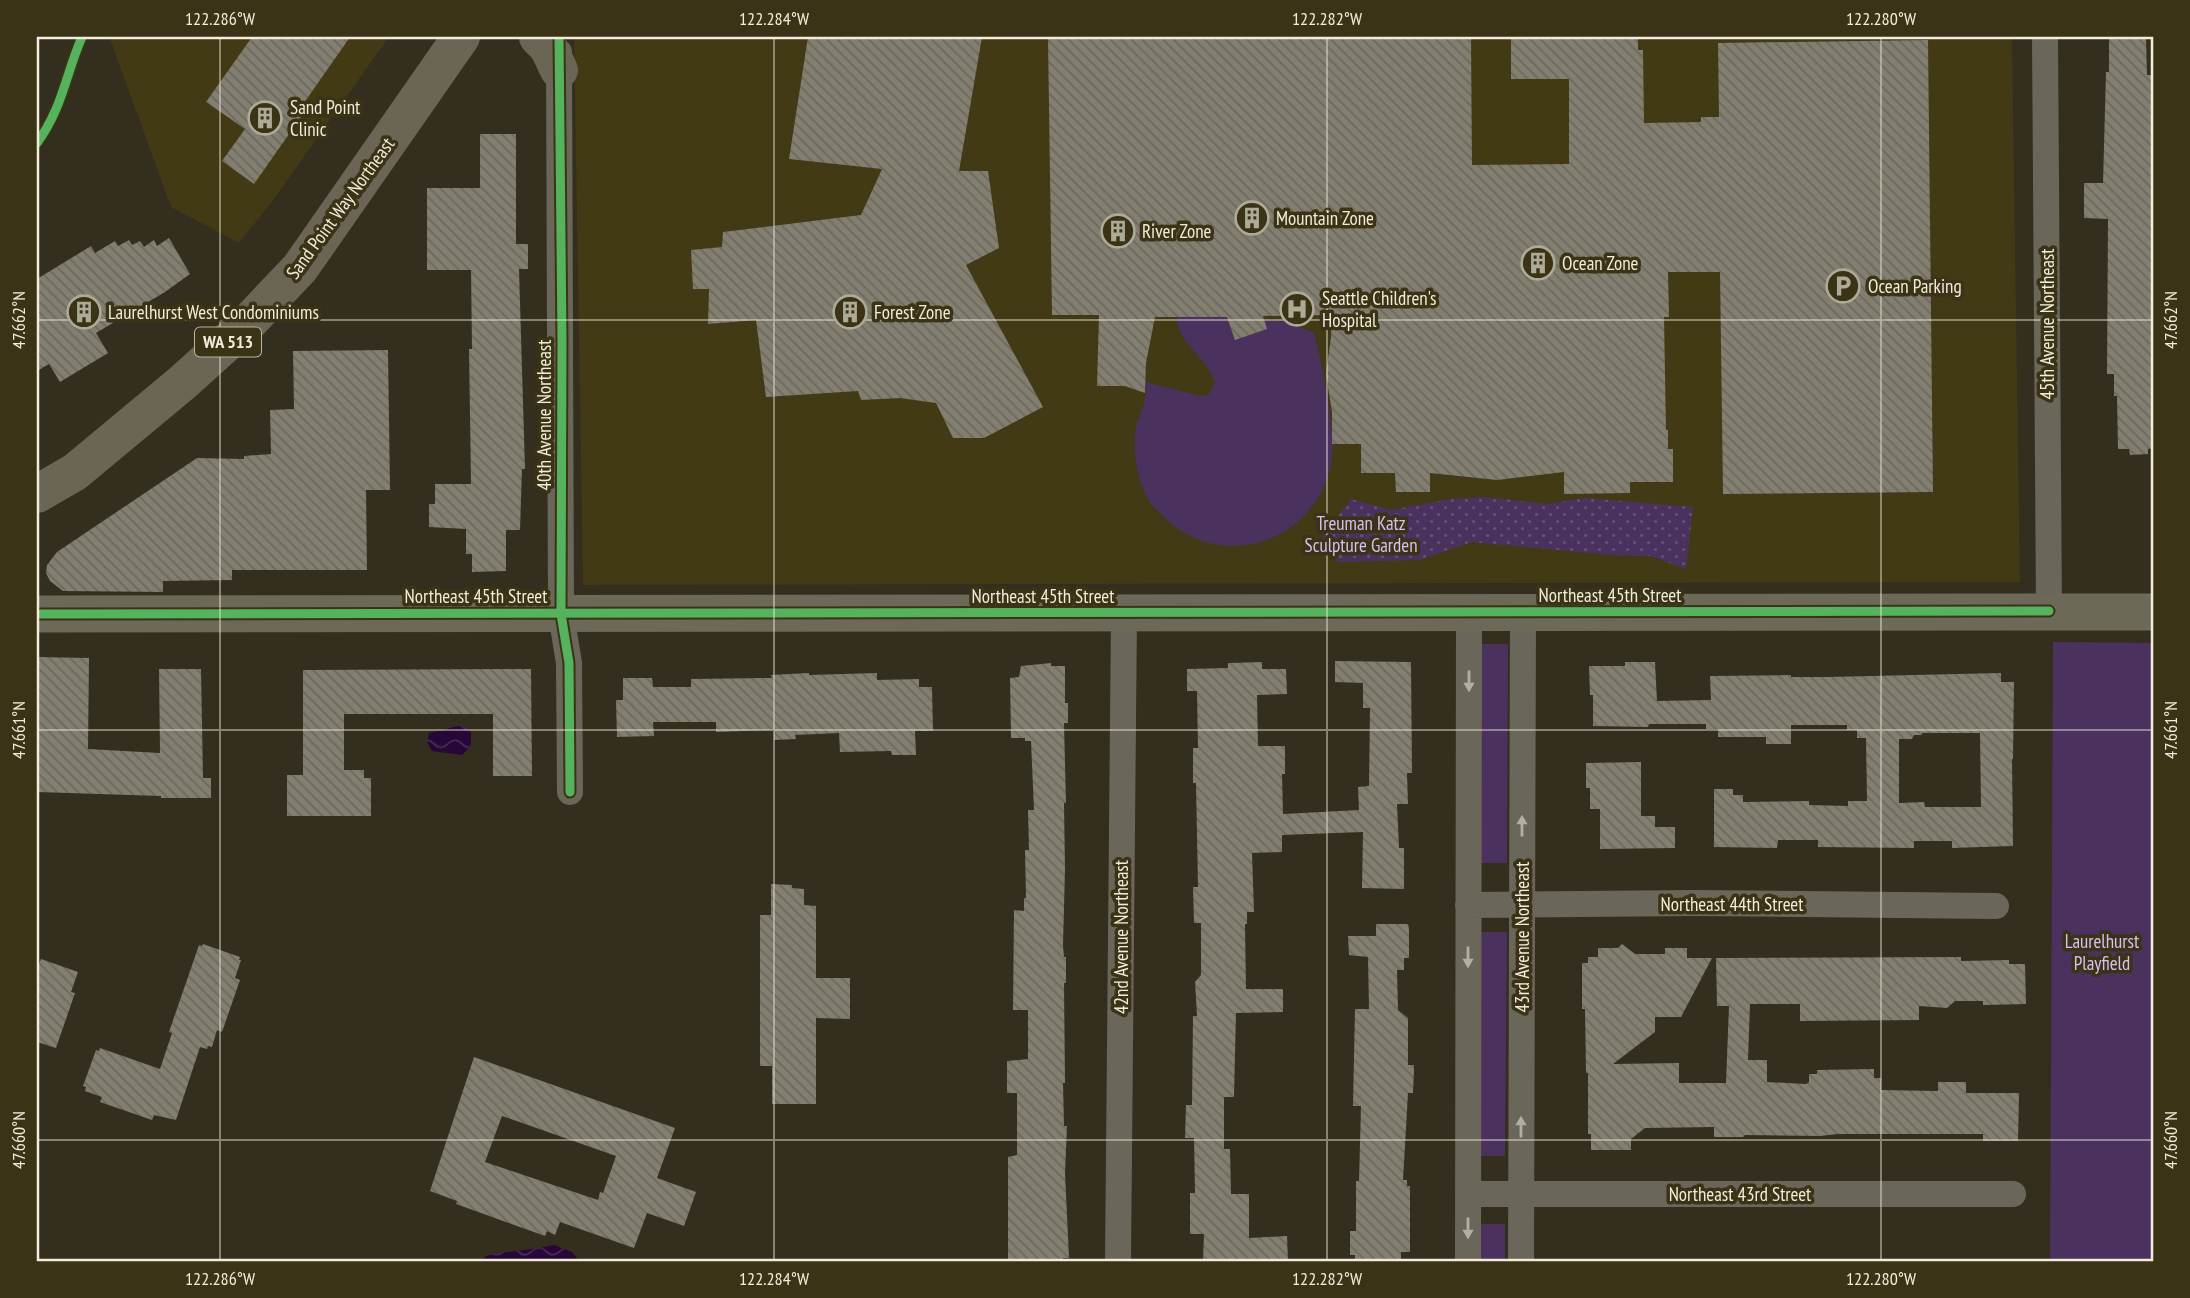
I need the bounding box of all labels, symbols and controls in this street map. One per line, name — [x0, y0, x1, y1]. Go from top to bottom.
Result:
text: 122.286°W — [185, 7, 255, 30]
text: 122.284°W — [739, 7, 809, 30]
text: 122.282°W — [1292, 7, 1362, 30]
text: 122.280°W — [1846, 7, 1916, 30]
place label: Sand Point Clinic — [290, 95, 361, 141]
building icon: Sand Point Clinic — [246, 99, 284, 137]
street label: Sand Point Way Northeast — [281, 132, 400, 283]
building icon: Mountain Zone — [1233, 199, 1271, 237]
place label: Mountain Zone — [1276, 206, 1374, 230]
building icon: River Zone — [1099, 212, 1137, 250]
place label: River Zone — [1142, 219, 1212, 243]
building icon: Ocean Zone — [1519, 244, 1557, 282]
street label: 45th Avenue Northeast — [2035, 248, 2059, 400]
place label: Ocean Zone — [1562, 251, 1639, 275]
parking icon: Ocean Parking — [1824, 267, 1862, 305]
place label: Ocean Parking — [1868, 274, 1962, 298]
place label: Seattle Children's Hospital — [1322, 286, 1436, 332]
hospital icon: Seattle Children's Hospital — [1278, 290, 1316, 328]
text: 47.662°N — [7, 291, 30, 349]
text: 47.662°N — [2159, 291, 2182, 349]
building icon: Laurelhurst West Condominiums — [65, 293, 103, 331]
building icon: Forest Zone — [831, 293, 869, 331]
place label: Laurelhurst West Condominiums — [108, 300, 319, 324]
place label: Forest Zone — [874, 300, 951, 324]
road number: WA 513 — [195, 328, 261, 356]
street label: 40th Avenue Northeast — [532, 339, 556, 491]
park label: Treuman Katz Sculpture Garden — [1305, 511, 1417, 557]
street label: Northeast 45th Street — [1539, 583, 1682, 607]
street label: Northeast 45th Street — [405, 584, 548, 608]
street label: Northeast 45th Street — [972, 584, 1115, 608]
one-way arrow — [1463, 670, 1474, 692]
text: 47.661°N — [7, 701, 30, 759]
text: 47.661°N — [2159, 701, 2182, 759]
one-way arrow — [1516, 814, 1528, 836]
street label: 42nd Avenue Northeast — [1109, 859, 1133, 1014]
street label: 43rd Avenue Northeast — [1510, 861, 1534, 1012]
street label: Northeast 44th Street — [1661, 892, 1804, 916]
park label: Laurelhurst Playfield — [2065, 929, 2140, 975]
one-way arrow — [1462, 946, 1474, 968]
text: 47.660°N — [7, 1111, 30, 1169]
text: 47.660°N — [2159, 1111, 2182, 1169]
one-way arrow — [1515, 1115, 1527, 1137]
street label: Northeast 43rd Street — [1669, 1182, 1812, 1206]
one-way arrow — [1462, 1217, 1474, 1239]
text: 122.286°W — [185, 1267, 255, 1290]
text: 122.284°W — [739, 1267, 809, 1290]
text: 122.282°W — [1292, 1267, 1362, 1290]
text: 122.280°W — [1846, 1267, 1916, 1290]

